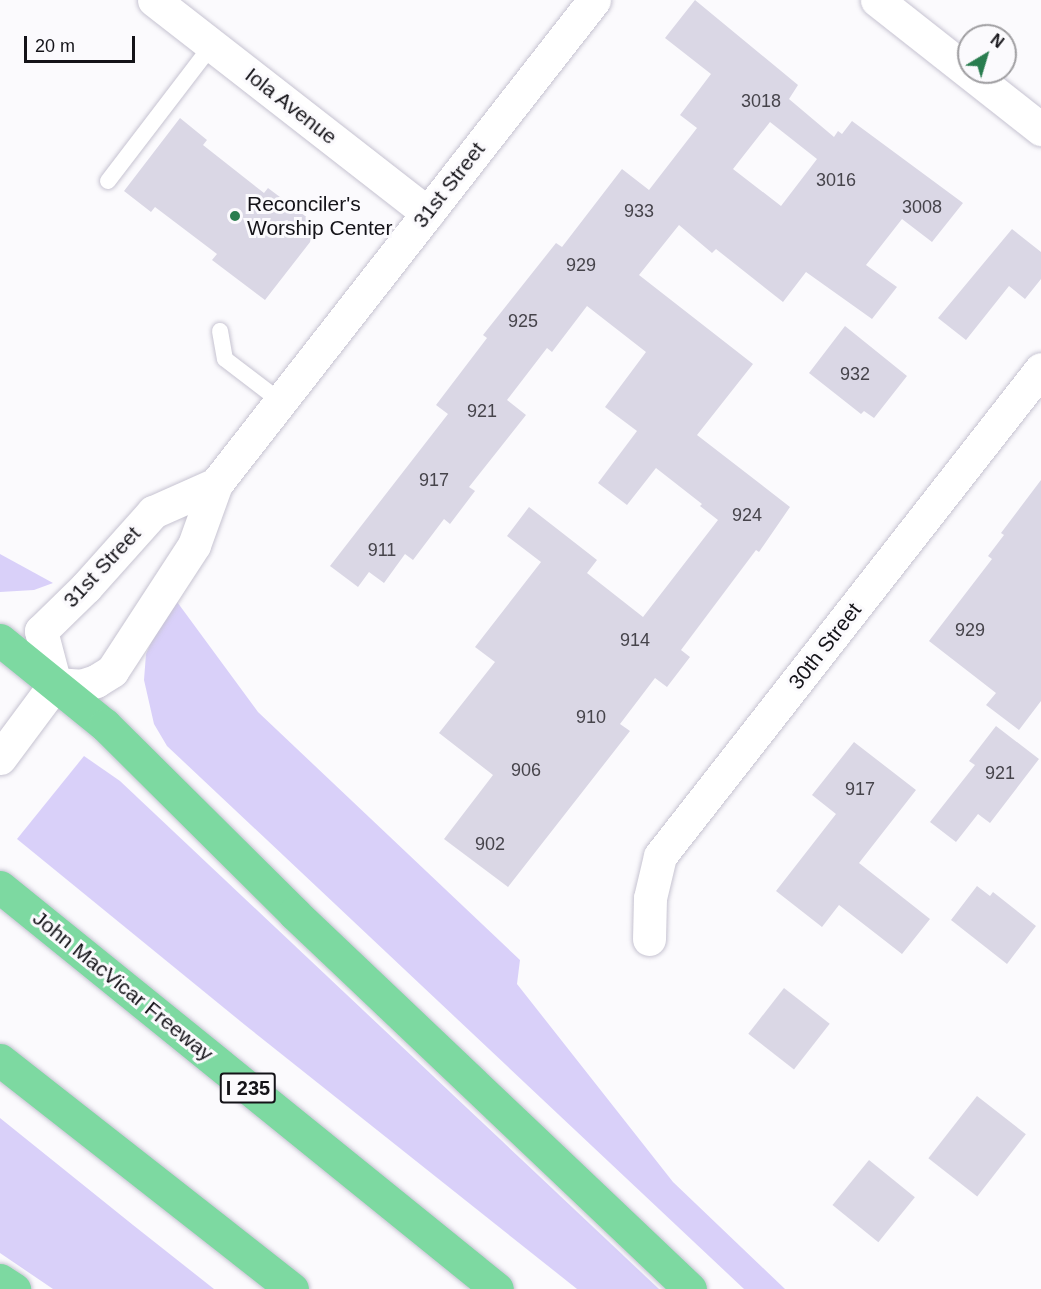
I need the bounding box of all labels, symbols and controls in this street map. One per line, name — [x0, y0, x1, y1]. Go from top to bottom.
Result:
scale bar — [27, 24, 138, 62]
north arrow — [957, 24, 1017, 84]
text: N — [987, 31, 1007, 51]
text: 20 m — [35, 36, 75, 56]
street label: Iola Avenue — [240, 62, 342, 150]
house number: 3018 — [741, 90, 781, 112]
street label: 31st Street — [408, 137, 490, 233]
house number: 3016 — [816, 169, 856, 191]
place label: Reconciler's Worship Center — [247, 191, 393, 241]
house number: 3008 — [902, 196, 942, 218]
house number: 933 — [624, 200, 654, 222]
marker: Reconciler's Worship Center — [228, 209, 242, 223]
house number: 929 — [566, 254, 596, 276]
house number: 925 — [508, 310, 538, 332]
house number: 932 — [840, 363, 870, 385]
house number: 921 — [467, 400, 497, 422]
house number: 917 — [419, 469, 449, 491]
house number: 924 — [732, 504, 762, 526]
street label: 31st Street — [58, 521, 146, 613]
house number: 911 — [368, 539, 396, 561]
street label: 30th Street — [783, 598, 867, 694]
house number: 929 — [955, 619, 985, 641]
house number: 914 — [620, 629, 650, 651]
house number: 910 — [576, 706, 606, 728]
house number: 906 — [511, 759, 541, 781]
house number: 921 — [985, 762, 1015, 784]
house number: 917 — [845, 778, 875, 800]
house number: 902 — [475, 833, 505, 855]
street label: John MacVicar Freeway — [28, 905, 218, 1067]
road number: I 235 — [220, 1071, 276, 1105]

